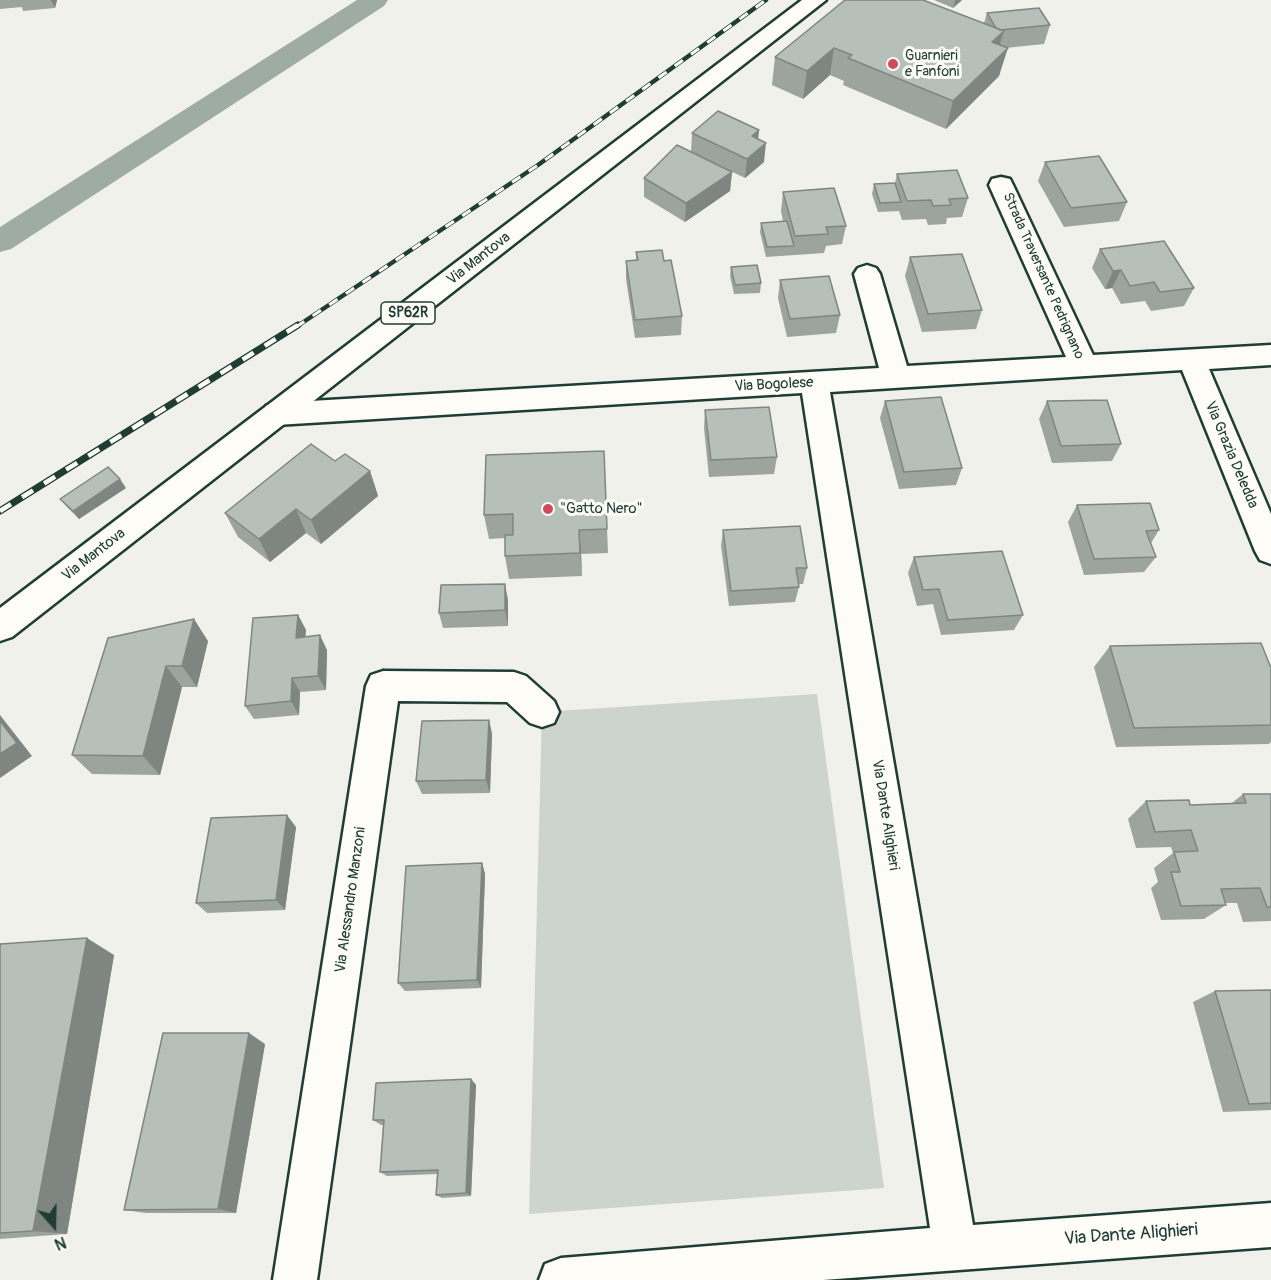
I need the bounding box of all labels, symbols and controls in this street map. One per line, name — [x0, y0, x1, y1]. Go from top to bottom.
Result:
place label: Guarnieri e Fanfoni — [905, 48, 959, 80]
marker: Guarnieri e Fanfoni — [886, 57, 900, 71]
street label: Strada Traversante Pedrignano — [999, 190, 1087, 362]
street label: Via Mantova — [444, 229, 514, 289]
road number: SP62R — [381, 302, 435, 324]
street label: Via Bogolese — [734, 374, 814, 396]
street label: Via Grazia Deledda — [1200, 399, 1262, 511]
place label: "Gatto Nero" — [560, 500, 643, 518]
marker: "Gatto Nero" — [541, 502, 555, 516]
street label: Via Mantova — [59, 525, 129, 585]
street label: Via Dante Alighieri — [867, 758, 903, 872]
street label: Via Alessandro Manzoni — [332, 826, 370, 974]
north arrow — [24, 1196, 84, 1256]
street label: Via Dante Alighieri — [1063, 1220, 1199, 1250]
text: N — [52, 1232, 69, 1254]

